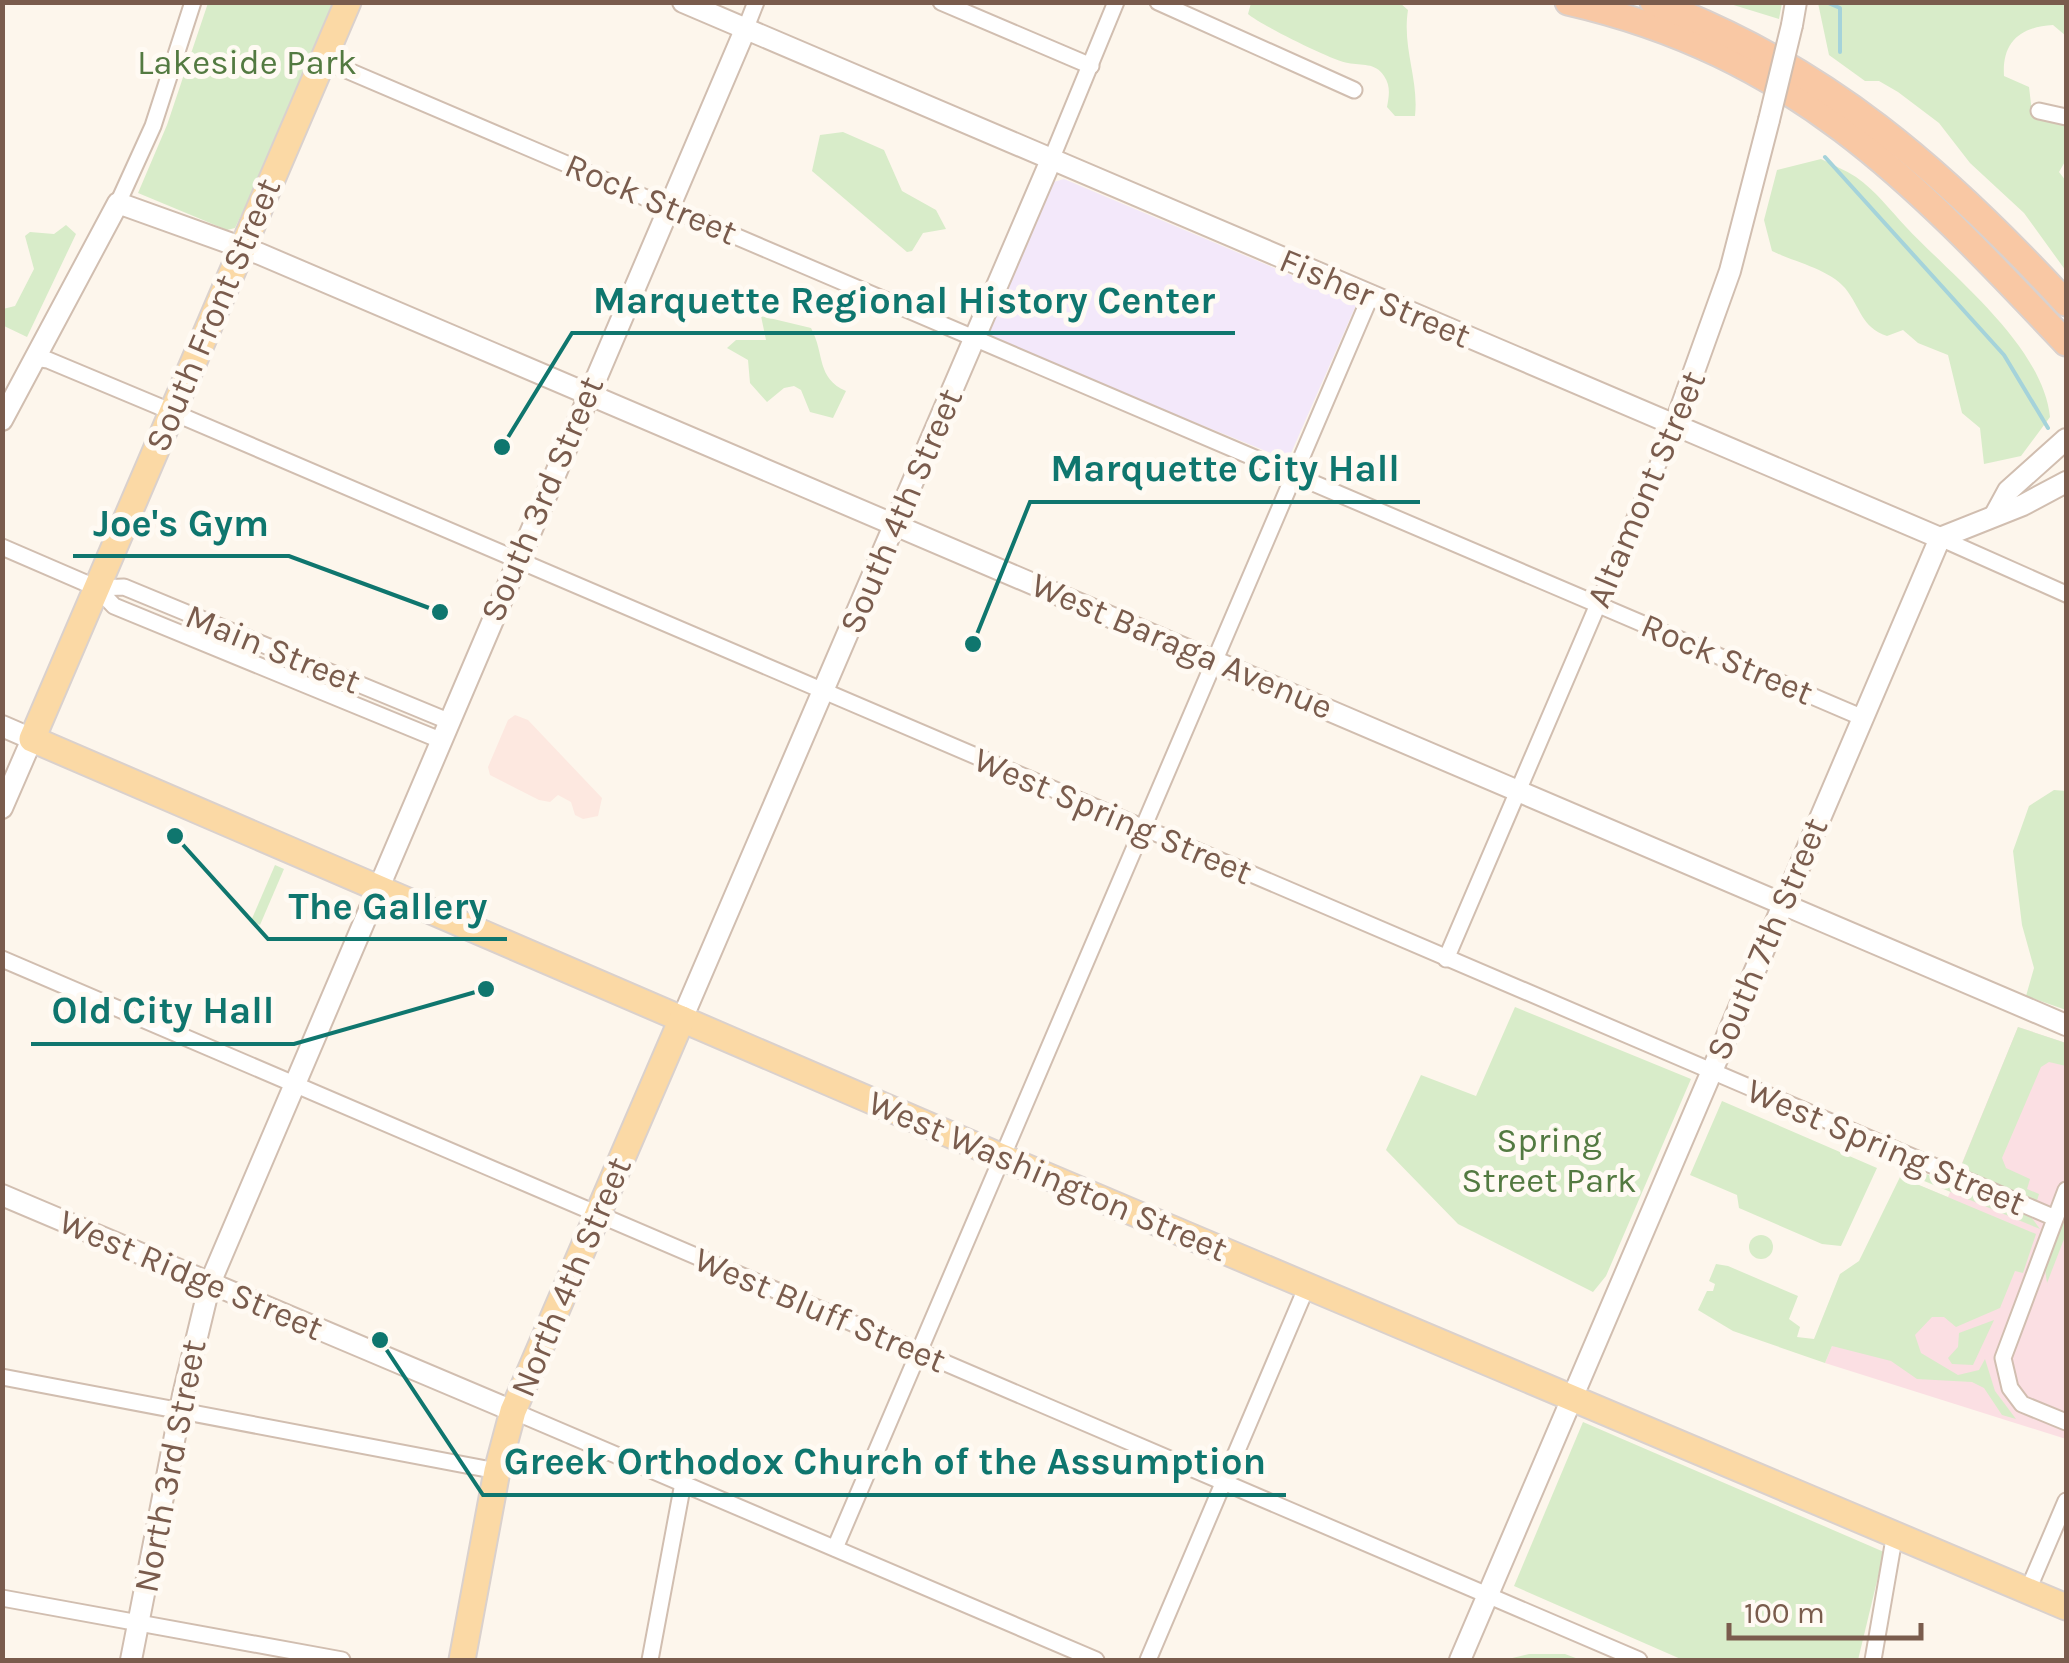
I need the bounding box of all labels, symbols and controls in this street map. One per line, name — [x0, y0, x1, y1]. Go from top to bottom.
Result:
park label: Lakeside Park — [137, 42, 357, 83]
street label: Rock Street — [559, 144, 743, 254]
street label: South Front Street — [137, 172, 289, 458]
street label: Fisher Street — [1273, 239, 1477, 357]
callout: Marquette Regional History Center — [572, 265, 1235, 333]
text: Marquette Regional History Center — [593, 278, 1215, 323]
street label: Altamont Street — [1578, 365, 1714, 613]
street label: South 3rd Street — [472, 370, 612, 628]
street label: South 4th Street — [831, 382, 971, 640]
callout: Marquette City Hall — [1030, 434, 1420, 502]
text: Marquette City Hall — [1050, 446, 1400, 491]
callout: Joe's Gym — [73, 488, 289, 556]
text: Joe's Gym — [93, 501, 269, 546]
street label: West Baraga Avenue — [1025, 564, 1339, 728]
street label: Main Street — [180, 595, 366, 703]
street label: Rock Street — [1635, 604, 1819, 714]
street label: West Spring Street — [968, 739, 1258, 893]
street label: South 7th Street — [1697, 812, 1837, 1066]
callout: The Gallery — [268, 871, 507, 939]
text: The Gallery — [289, 884, 487, 929]
callout: Old City Hall — [31, 976, 294, 1044]
text: Old City Hall — [52, 988, 274, 1033]
street label: West Spring Street — [1741, 1070, 2031, 1224]
street label: West Washington Street — [862, 1082, 1234, 1270]
park label: Spring Street Park — [1461, 1120, 1637, 1201]
street label: North 4th Street — [502, 1151, 640, 1403]
street label: West Ridge Street — [53, 1201, 329, 1349]
street label: West Bluff Street — [688, 1239, 952, 1381]
street label: North 3rd Street — [125, 1336, 215, 1596]
callout: Greek Orthodox Church of the Assumption — [483, 1427, 1286, 1495]
text: Greek Orthodox Church of the Assumption — [504, 1439, 1266, 1484]
scale bar — [1729, 1578, 1922, 1640]
text: 100 m — [1744, 1595, 1825, 1631]

